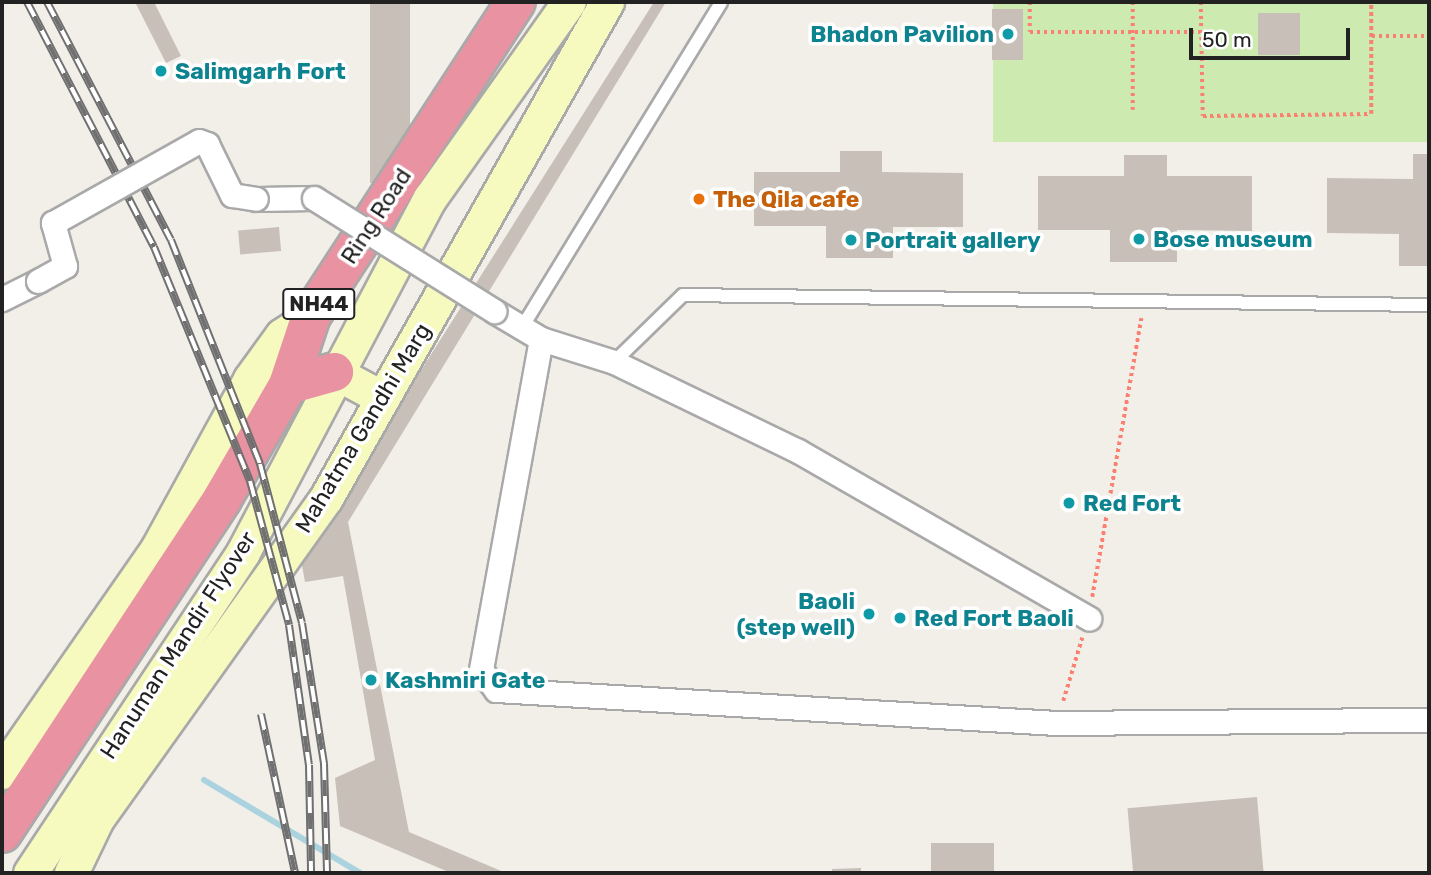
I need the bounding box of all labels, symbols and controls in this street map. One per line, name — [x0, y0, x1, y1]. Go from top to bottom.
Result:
scale bar — [1193, 14, 1354, 58]
place label: Bhadon Pavilion — [810, 20, 994, 48]
marker: Bhadon Pavilion — [1000, 26, 1016, 42]
text: 50 m — [1202, 27, 1252, 52]
place label: Salimgarh Fort — [175, 57, 346, 85]
marker: Salimgarh Fort — [153, 63, 169, 79]
street label: Ring Road — [335, 163, 417, 269]
place label: The Qila cafe — [713, 185, 859, 213]
marker: The Qila cafe — [691, 191, 707, 207]
place label: Bose museum — [1153, 225, 1313, 253]
place label: Portrait gallery — [865, 226, 1041, 254]
marker: Bose museum — [1131, 231, 1147, 247]
marker: Portrait gallery — [843, 232, 859, 248]
road number: NH44 — [282, 286, 356, 322]
street label: Mahatma Gandhi Marg — [289, 318, 437, 538]
place label: Red Fort — [1083, 489, 1181, 517]
marker: Red Fort — [1061, 495, 1077, 511]
street label: Hanuman Mandir Flyover — [94, 526, 262, 764]
place label: Baoli (step well) — [736, 587, 855, 641]
place label: Red Fort Baoli — [914, 604, 1074, 632]
marker: Baoli (step well) — [861, 606, 877, 622]
marker: Red Fort Baoli — [892, 610, 908, 626]
place label: Kashmiri Gate — [385, 666, 545, 694]
marker: Kashmiri Gate — [363, 672, 379, 688]

